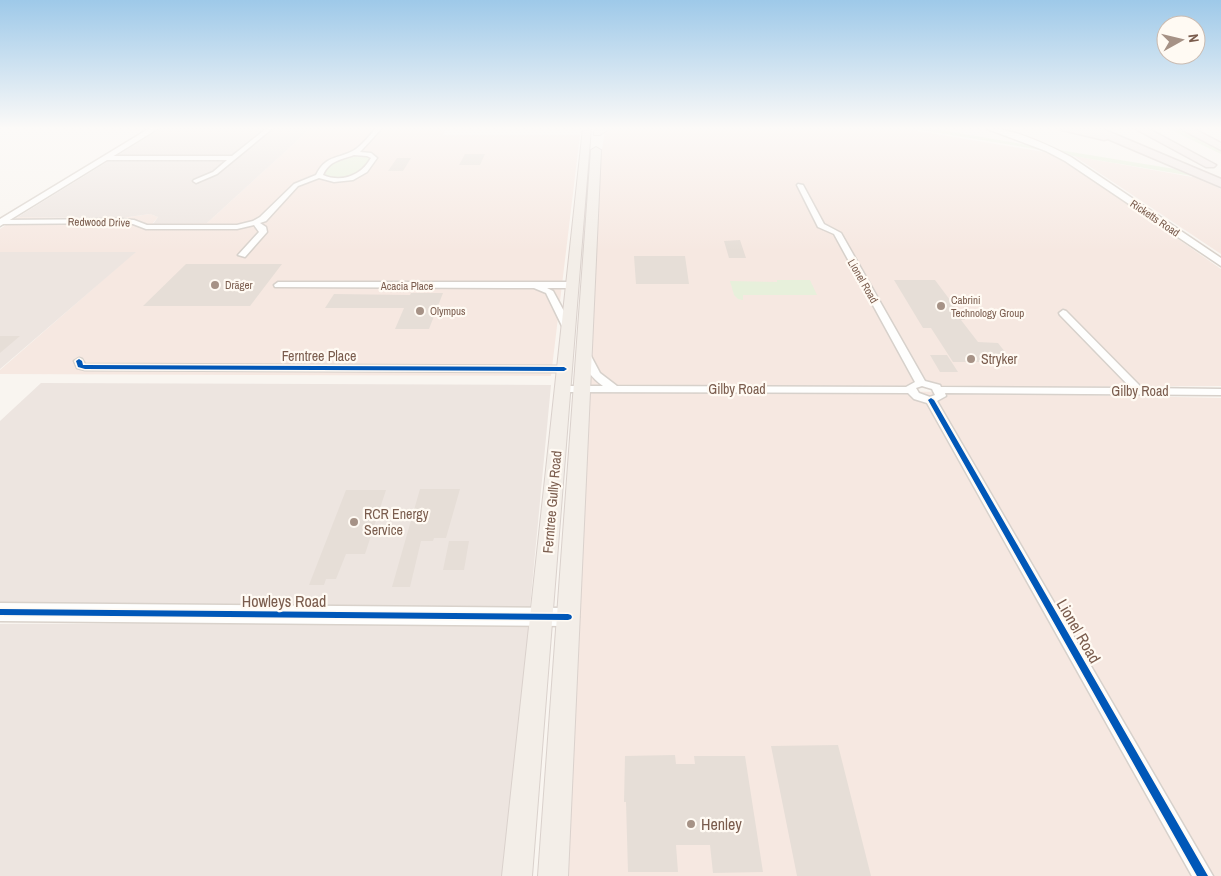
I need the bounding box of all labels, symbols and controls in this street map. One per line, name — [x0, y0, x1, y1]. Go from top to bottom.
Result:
north arrow — [1156, 15, 1206, 65]
text: N — [1184, 33, 1203, 44]
street label: Ricketts Road — [1128, 196, 1182, 240]
street label: Redwood Drive — [68, 214, 130, 230]
street label: Lionel Road — [845, 256, 881, 306]
place label: Dräger — [225, 278, 253, 292]
marker: Dräger — [209, 279, 221, 291]
street label: Acacia Place — [380, 279, 433, 293]
place label: Cabrini Technology Group — [951, 293, 1024, 320]
marker: Cabrini Technology Group — [935, 300, 947, 312]
place label: Olympus — [430, 304, 466, 318]
marker: Olympus — [414, 305, 426, 317]
street label: Ferntree Place — [282, 347, 356, 365]
place label: Stryker — [981, 350, 1018, 368]
marker: Stryker — [965, 353, 977, 365]
street label: Gilby Road — [708, 380, 766, 398]
street label: Gilby Road — [1111, 382, 1169, 400]
street label: Ferntree Gully Road — [539, 450, 565, 554]
place label: RCR Energy Service — [364, 505, 429, 539]
marker: RCR Energy Service — [348, 516, 360, 528]
street label: Howleys Road — [242, 590, 326, 612]
street label: Lionel Road — [1052, 595, 1106, 667]
place label: Henley — [701, 813, 742, 835]
marker: Henley — [685, 818, 697, 830]

